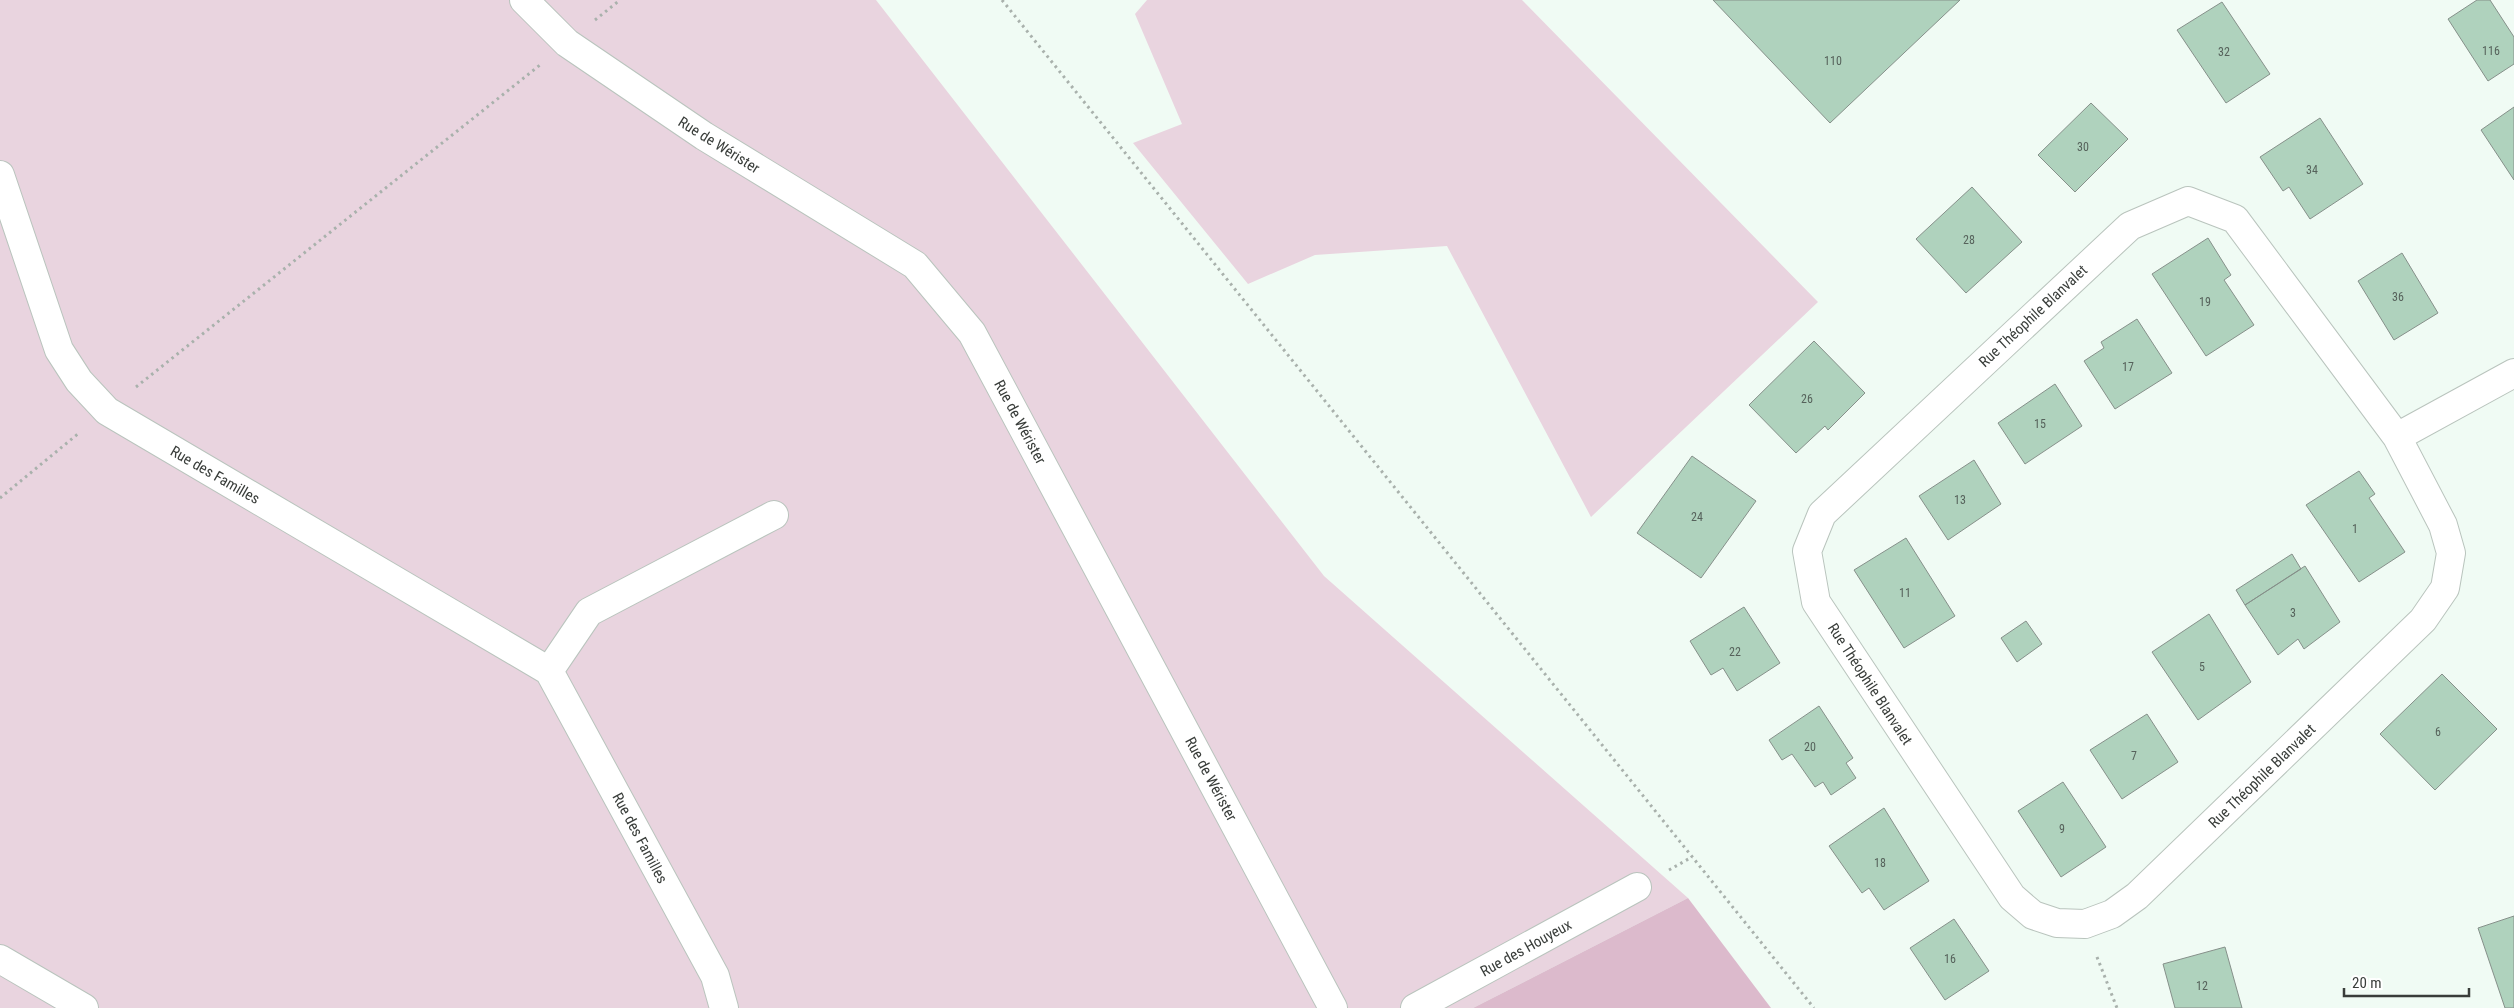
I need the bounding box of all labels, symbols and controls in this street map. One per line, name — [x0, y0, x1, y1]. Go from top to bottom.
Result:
house number: 116 — [2482, 44, 2500, 58]
house number: 32 — [2218, 45, 2230, 59]
house number: 110 — [1824, 54, 1842, 68]
street label: Rue de Wérister — [675, 113, 763, 177]
house number: 30 — [2077, 140, 2089, 154]
house number: 34 — [2306, 163, 2318, 177]
house number: 28 — [1963, 233, 1975, 247]
street label: Rue Théophile Blanvalet — [1975, 261, 2091, 371]
house number: 36 — [2392, 290, 2404, 304]
house number: 19 — [2199, 295, 2211, 309]
house number: 17 — [2122, 360, 2134, 374]
street label: Rue de Wérister — [990, 377, 1050, 468]
house number: 26 — [1801, 392, 1813, 406]
house number: 15 — [2034, 417, 2046, 431]
street label: Rue des Familles — [167, 442, 263, 508]
house number: 13 — [1954, 493, 1966, 507]
house number: 24 — [1691, 510, 1703, 524]
house number: 1 — [2352, 522, 2358, 536]
house number: 11 — [1899, 586, 1911, 600]
house number: 3 — [2290, 606, 2296, 620]
street label: Rue Théophile Blanvalet — [1824, 620, 1916, 748]
house number: 22 — [1729, 645, 1741, 659]
house number: 5 — [2199, 660, 2205, 674]
street label: Rue Théophile Blanvalet — [2205, 720, 2319, 832]
house number: 6 — [2435, 725, 2441, 739]
street label: Rue de Wérister — [1181, 734, 1241, 825]
house number: 20 — [1804, 740, 1816, 754]
house number: 7 — [2131, 749, 2137, 763]
street label: Rue des Familles — [609, 790, 672, 887]
house number: 9 — [2059, 822, 2065, 836]
house number: 18 — [1874, 856, 1886, 870]
street label: Rue des Houyeux — [1477, 915, 1575, 980]
house number: 16 — [1944, 952, 1956, 966]
scale bar — [2344, 966, 2469, 998]
text: 20 m — [2352, 974, 2382, 992]
house number: 12 — [2196, 979, 2208, 993]

